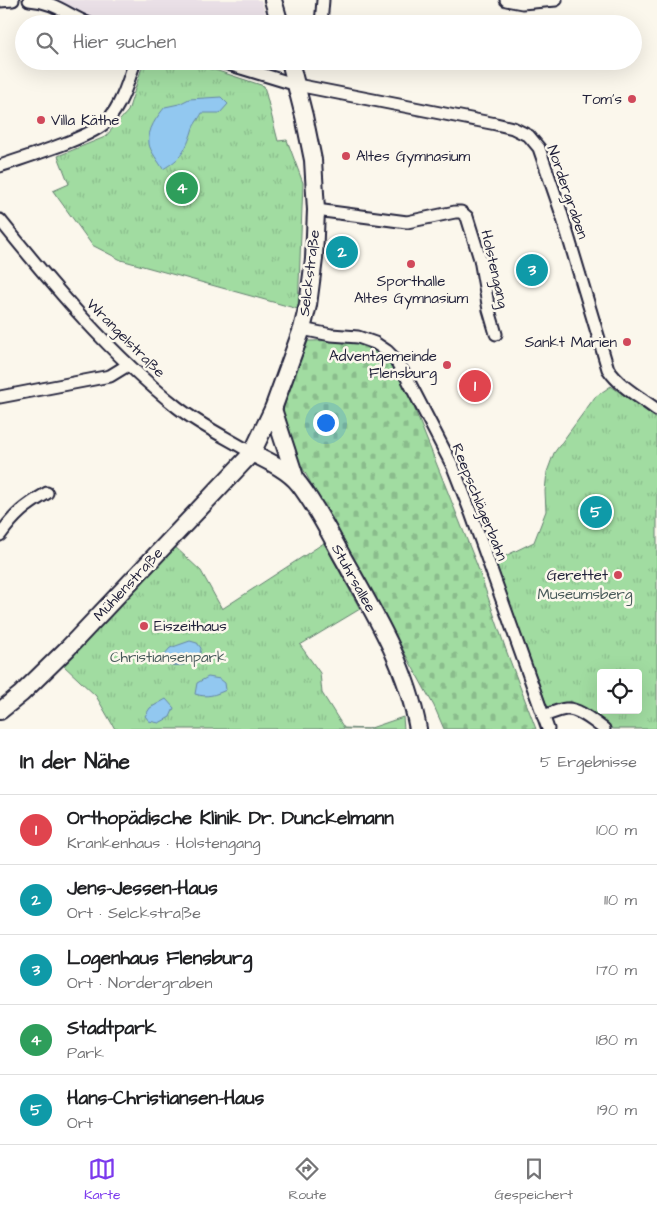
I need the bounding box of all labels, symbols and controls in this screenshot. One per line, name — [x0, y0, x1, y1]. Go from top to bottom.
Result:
search box — [15, 15, 642, 70]
icon: search — [33, 29, 61, 57]
text: Hier suchen — [73, 29, 176, 56]
place label: Tom's — [583, 89, 622, 110]
marker: Tom's — [626, 93, 638, 105]
place label: Villa Käthe — [51, 110, 119, 131]
marker: Villa Käthe — [35, 114, 47, 126]
street label: Nordergraben — [541, 142, 594, 243]
place label: Altes Gymnasium — [356, 146, 471, 168]
marker: Altes Gymnasium — [340, 150, 352, 162]
pin: 4 — [166, 169, 198, 207]
street label: Holstengang — [474, 228, 514, 311]
street label: Selckstraße — [294, 229, 325, 318]
pin: 2 — [326, 233, 358, 271]
pin: 3 — [516, 251, 548, 289]
marker: Sporthalle Altes Gymnasium — [405, 258, 417, 270]
place label: Sporthalle Altes Gymnasium — [354, 271, 468, 310]
street label: Wrangelstraße — [81, 294, 170, 383]
place label: Sankt Marien — [525, 332, 617, 353]
marker: Sankt Marien — [621, 336, 633, 348]
place label: Adventgemeinde Flensburg — [329, 346, 437, 385]
marker: Adventgemeinde Flensburg — [441, 359, 453, 371]
pin: 1 — [459, 367, 491, 405]
your location — [313, 410, 339, 436]
street label: Reepschlägerbahn — [445, 440, 513, 565]
pin: 5 — [580, 493, 612, 531]
street label: Stuhrsallee — [326, 540, 381, 616]
street label: Mühlenstraße — [89, 543, 168, 626]
place label: Gerettet — [547, 565, 608, 586]
marker: Gerettet — [612, 569, 624, 581]
park label: Museumsberg — [537, 584, 633, 606]
place label: Eiszeithaus — [154, 616, 227, 637]
marker: Eiszeithaus — [138, 620, 150, 632]
park label: Christiansenpark — [110, 647, 226, 668]
map controls — [597, 669, 642, 714]
button: locate — [597, 669, 642, 714]
text: In der Nähe — [20, 747, 130, 776]
text: 5 Ergebnisse — [540, 751, 637, 773]
text: Orthopädische Klinik Dr. Dunckelmann — [67, 805, 394, 832]
text: 1 — [35, 819, 37, 841]
text: 100 m — [596, 819, 637, 841]
text: Krankenhaus · Holstengang — [67, 832, 260, 854]
text: Jens-Jessen-Haus — [67, 875, 218, 902]
text: 2 — [31, 889, 41, 911]
text: 110 m — [604, 889, 637, 911]
text: Ort · Selckstraße — [67, 902, 201, 924]
text: Logenhaus Flensburg — [67, 945, 252, 972]
text: 3 — [32, 959, 40, 981]
text: 170 m — [596, 959, 637, 981]
text: Ort · Nordergraben — [67, 972, 212, 994]
text: Stadtpark — [67, 1015, 156, 1042]
text: 4 — [31, 1029, 41, 1051]
text: 180 m — [596, 1029, 637, 1051]
text: Park — [67, 1042, 104, 1064]
text: Hans-Christiansen-Haus — [67, 1085, 264, 1112]
text: 5 — [30, 1099, 42, 1121]
text: 190 m — [597, 1099, 637, 1121]
text: Ort — [67, 1112, 93, 1134]
tab: Karte — [84, 1155, 121, 1205]
tab: Route — [288, 1155, 327, 1205]
tab: Gespeichert — [494, 1155, 573, 1205]

